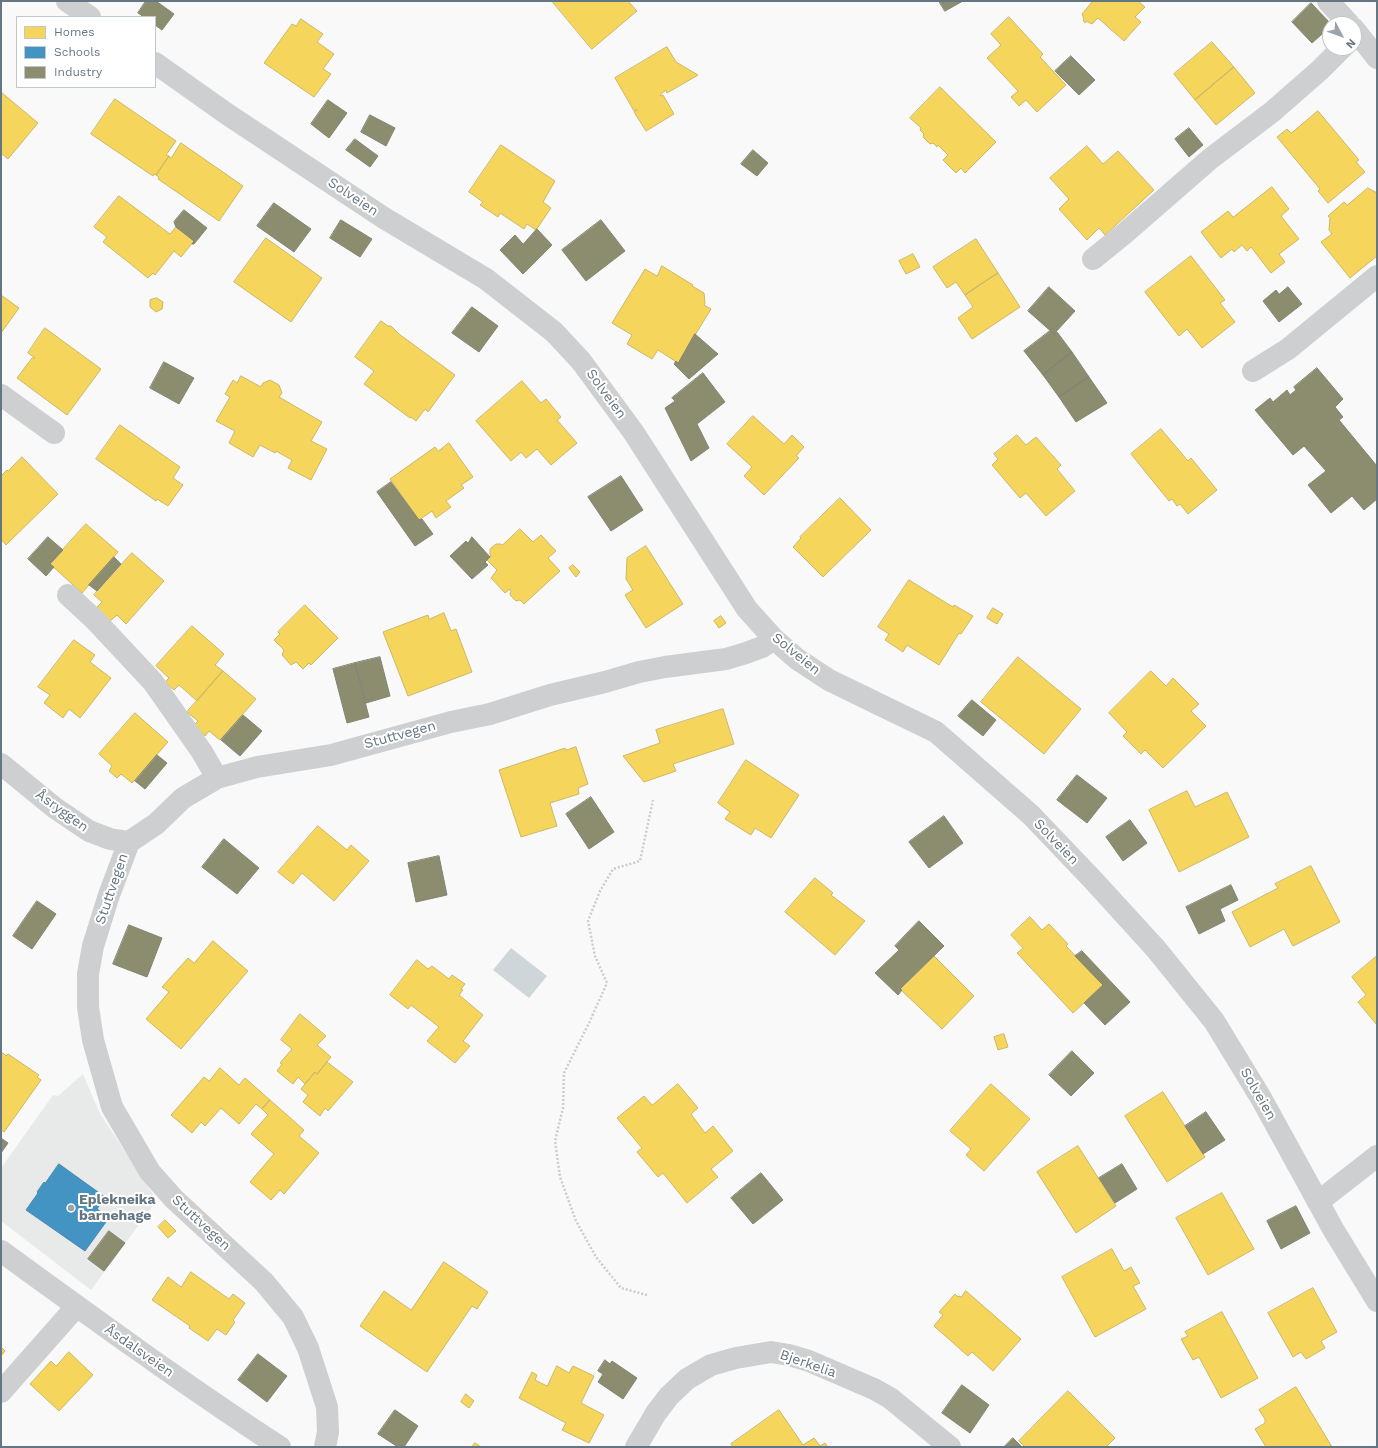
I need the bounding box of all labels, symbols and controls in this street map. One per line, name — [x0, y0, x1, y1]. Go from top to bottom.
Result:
legend — [16, 16, 156, 88]
north arrow — [1322, 16, 1362, 56]
text: Homes — [54, 25, 95, 39]
text: N — [1343, 36, 1358, 51]
text: Schools — [54, 45, 100, 59]
text: Industry — [54, 65, 102, 79]
street label: Solveien — [325, 174, 381, 220]
street label: Solveien — [582, 366, 630, 422]
street label: Solveien — [768, 629, 824, 679]
street label: Stuttvegen — [362, 717, 438, 753]
street label: Åsryggen — [32, 786, 92, 836]
street label: Solveien — [1030, 816, 1082, 868]
street label: Stuttvegen — [92, 851, 132, 927]
street label: Solveien — [1236, 1065, 1280, 1123]
place label: Eplekneika barnehage — [79, 1192, 156, 1224]
street label: Stuttvegen — [168, 1192, 234, 1254]
marker: Eplekneika barnehage — [66, 1203, 76, 1213]
street label: Åsdalsveien — [101, 1321, 177, 1381]
street label: Bjerkelia — [778, 1347, 838, 1381]

